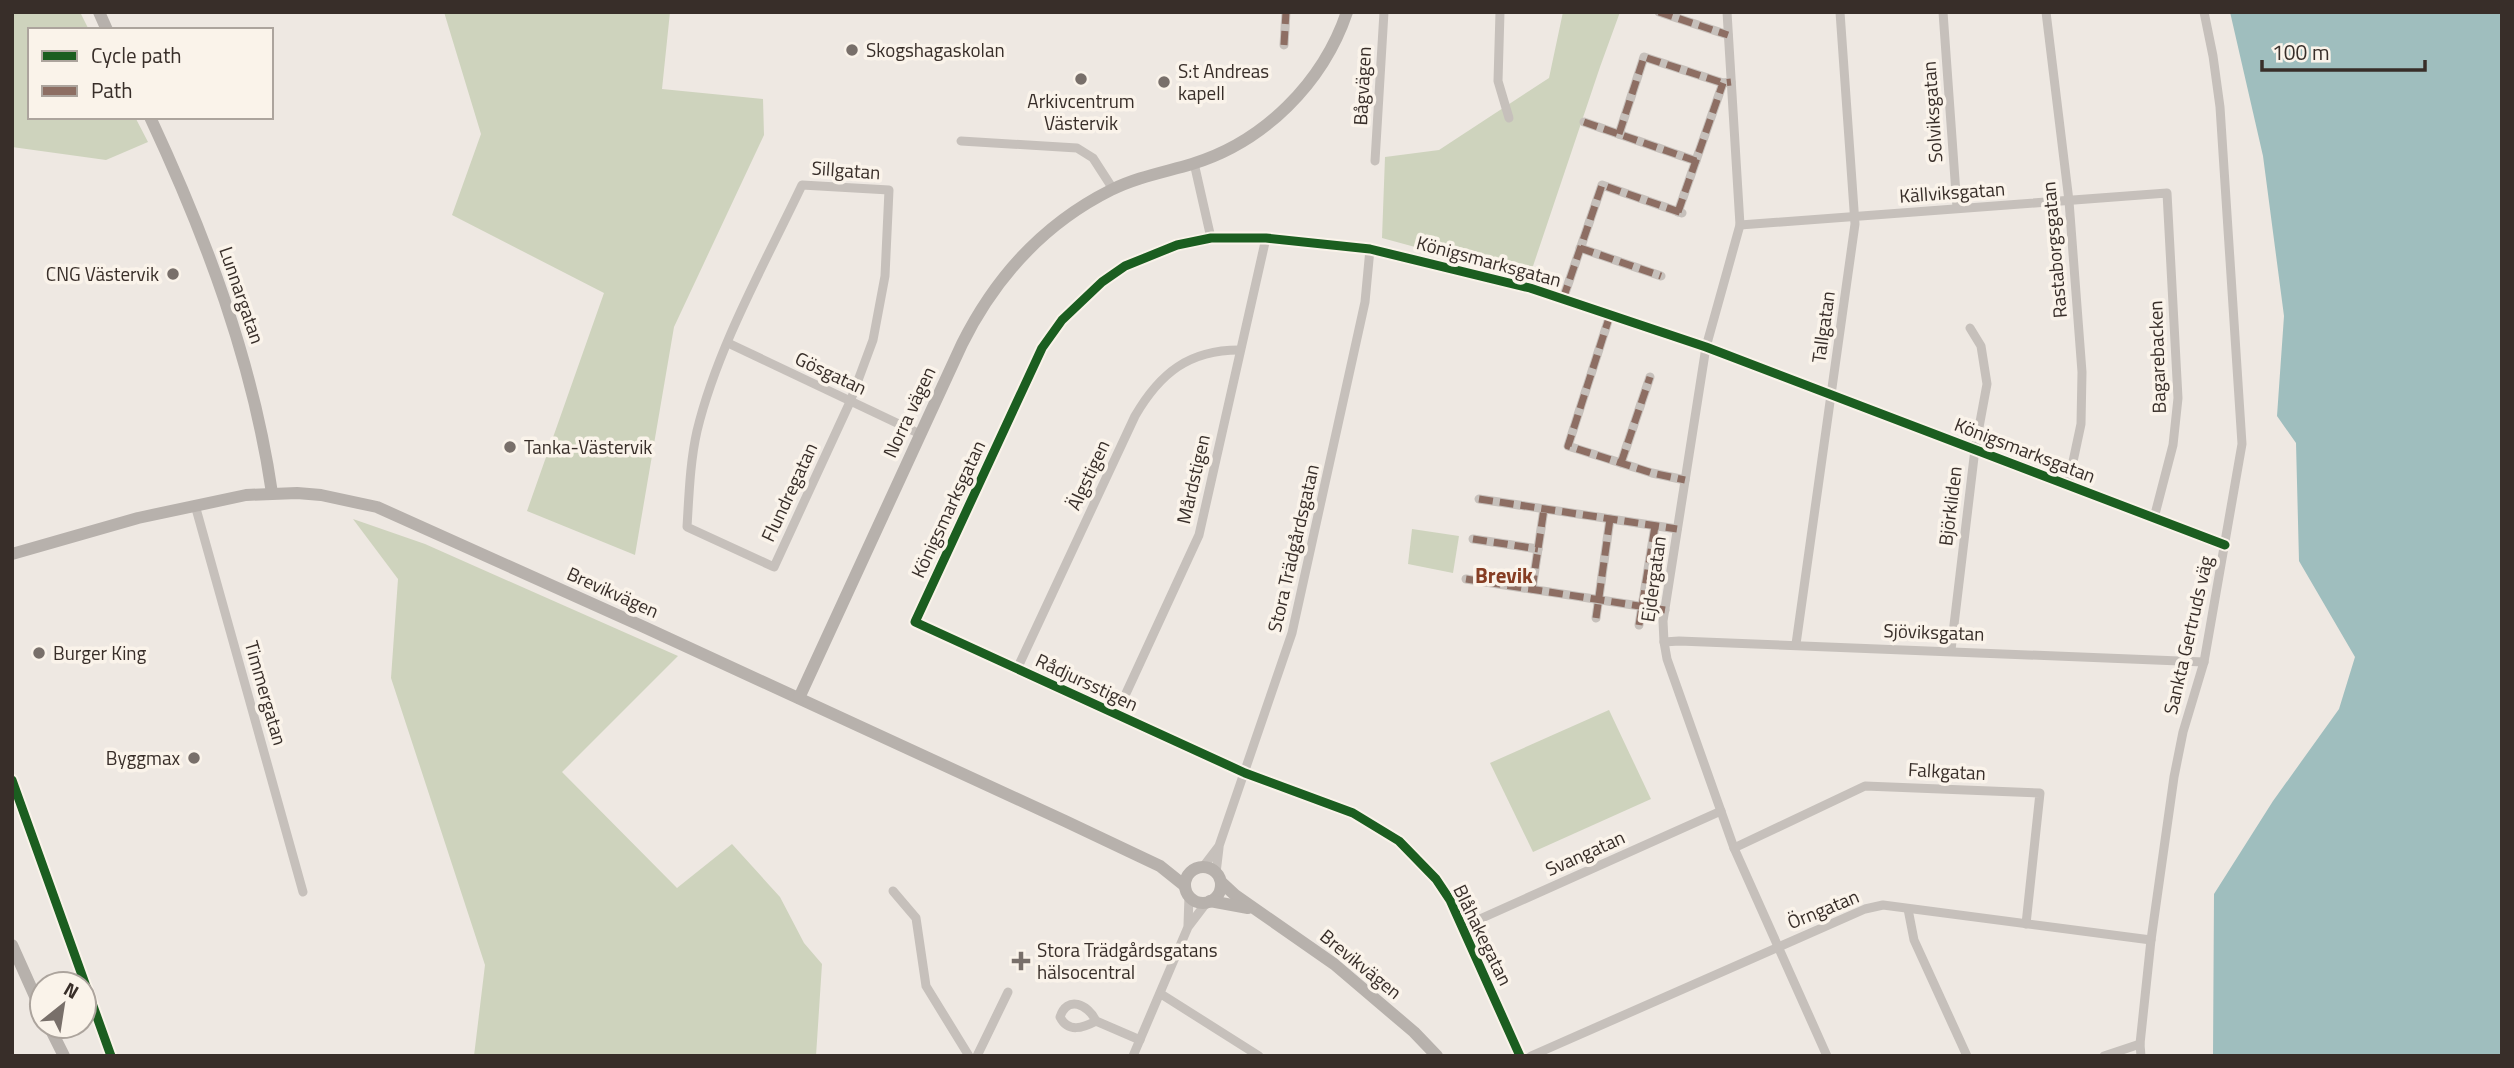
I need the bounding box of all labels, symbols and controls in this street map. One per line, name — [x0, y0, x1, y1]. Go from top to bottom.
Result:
legend — [28, 28, 273, 119]
scale bar — [2262, 28, 2425, 72]
place label: Skogshagaskolan — [866, 35, 1005, 64]
text: 100 m — [2272, 36, 2329, 68]
text: Cycle path — [91, 39, 182, 71]
marker: Skogshagaskolan — [844, 42, 860, 58]
street label: Bågvägen — [1345, 46, 1378, 126]
place label: S:t Andreas kapell — [1178, 56, 1269, 107]
street label: Solviksgatan — [1913, 60, 1950, 164]
marker: Arkivcentrum Västervik — [1073, 71, 1089, 87]
text: Path — [91, 74, 133, 106]
marker: S:t Andreas kapell — [1156, 74, 1172, 90]
place label: Arkivcentrum Västervik — [1027, 86, 1135, 137]
street label: Sillgatan — [811, 153, 881, 186]
street label: Källviksgatan — [1898, 173, 2006, 210]
street label: Rastaborgsgatan — [2033, 181, 2074, 319]
street label: Königsmarksgatan — [1413, 227, 1565, 294]
street label: Lunnargatan — [212, 242, 273, 347]
place label: CNG Västervik — [46, 259, 159, 288]
marker: CNG Västervik — [165, 266, 181, 282]
street label: Tallgatan — [1803, 289, 1842, 365]
street label: Bagarebacken — [2140, 300, 2173, 414]
street label: Gösgatan — [791, 343, 872, 402]
street label: Norra vägen — [875, 361, 942, 462]
street label: Königsmarksgatan — [1950, 409, 2100, 490]
street label: Mårdstigen — [1168, 431, 1217, 527]
place label: Tanka-Västervik — [524, 432, 652, 461]
street label: Königsmarksgatan — [903, 435, 992, 582]
street label: Älgstigen — [1059, 435, 1116, 515]
street label: Flundregatan — [753, 437, 824, 546]
marker: Tanka-Västervik — [502, 439, 518, 455]
street label: Stora Trädgårdsgatan — [1259, 461, 1326, 635]
street label: Björkliden — [1930, 464, 1969, 547]
street label: Ejdergatan — [1632, 534, 1673, 624]
street label: Sankta Gertruds väg — [2155, 552, 2220, 717]
street label: Brevikvägen — [563, 558, 664, 625]
district label: Brevik — [1475, 559, 1533, 591]
street label: Sjöviksgatan — [1883, 615, 1985, 648]
street label: Timmergatan — [238, 637, 295, 749]
place label: Burger King — [53, 638, 147, 667]
marker: Burger King — [31, 645, 47, 661]
street label: Rådjursstigen — [1031, 645, 1143, 718]
place label: Byggmax — [106, 743, 180, 772]
marker: Byggmax — [186, 750, 202, 766]
street label: Falkgatan — [1907, 754, 1987, 787]
street label: Svangatan — [1540, 822, 1629, 883]
street label: Blåhakegatan — [1446, 879, 1520, 990]
street label: Örngatan — [1783, 881, 1863, 936]
street label: Brevikvägen — [1314, 922, 1409, 1006]
place label: Stora Trädgårdsgatans hälsocentral — [1037, 935, 1218, 986]
marker: Stora Trädgårdsgatans hälsocentral — [1011, 951, 1031, 971]
north arrow — [28, 970, 98, 1040]
text: N — [59, 974, 85, 1006]

